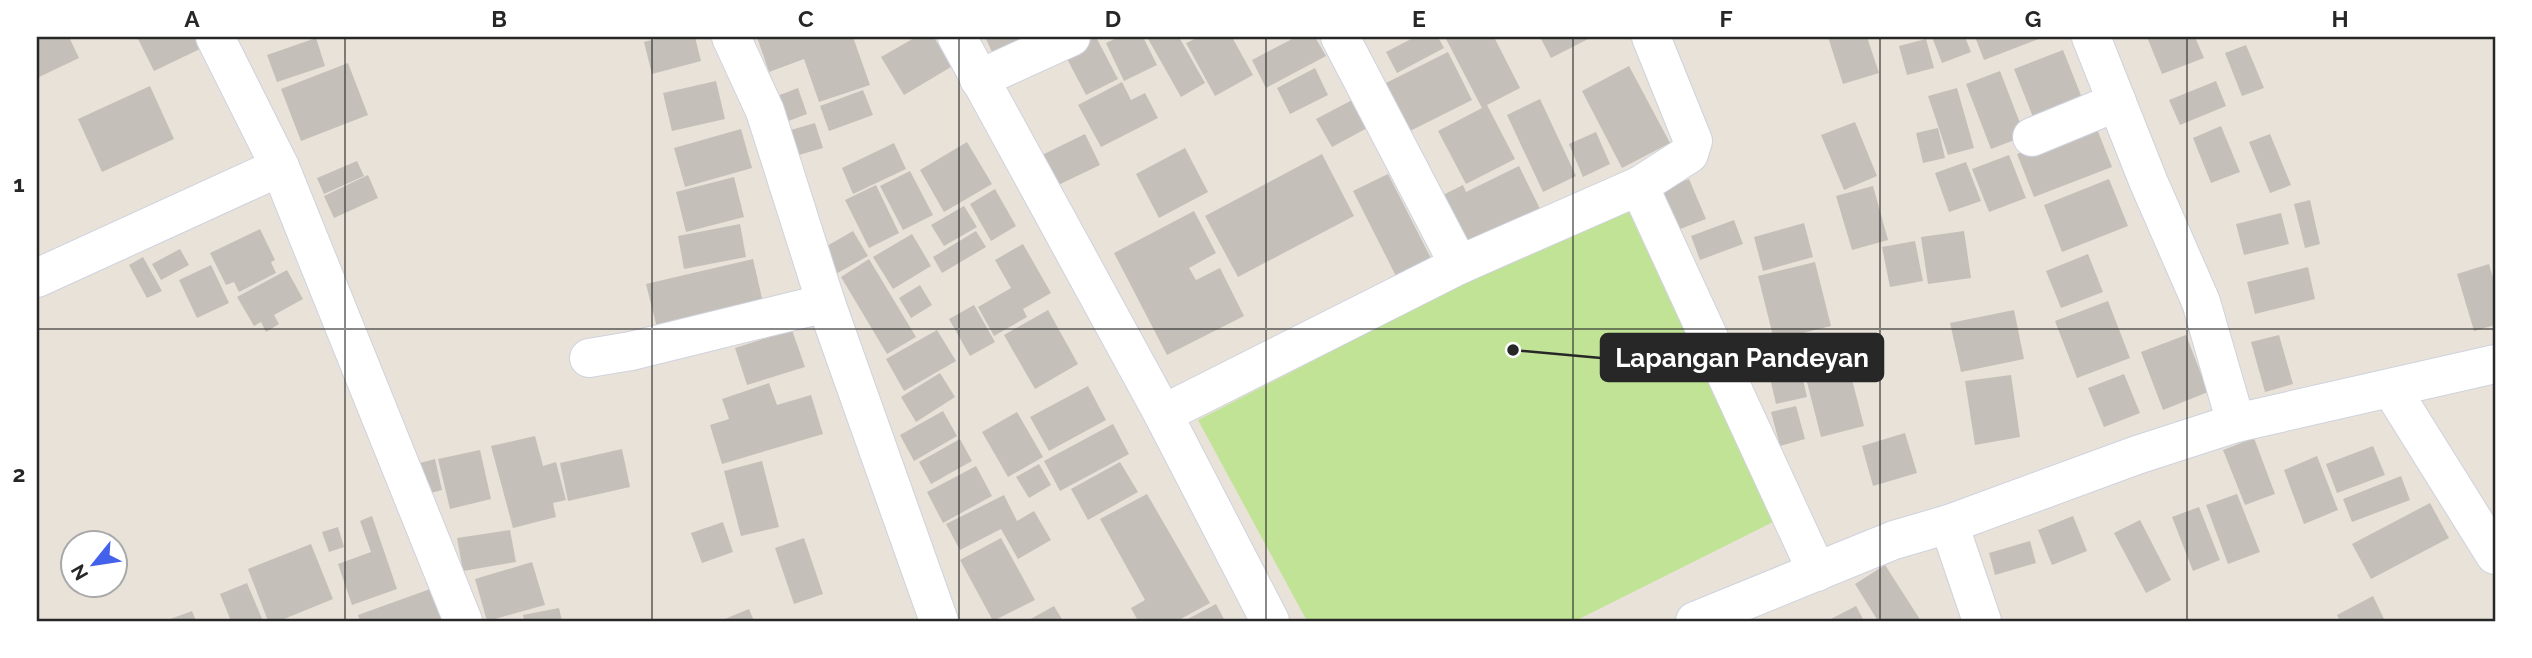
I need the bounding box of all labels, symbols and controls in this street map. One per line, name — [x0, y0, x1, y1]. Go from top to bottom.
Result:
text: A — [184, 5, 200, 32]
text: B — [491, 5, 507, 32]
text: C — [798, 5, 814, 32]
text: D — [1105, 5, 1121, 32]
text: E — [1412, 5, 1426, 32]
text: F — [1719, 5, 1733, 32]
text: G — [2025, 5, 2041, 32]
text: H — [2331, 5, 2349, 32]
text: 1 — [13, 170, 25, 197]
callout: Lapangan Pandeyan — [1601, 334, 1883, 381]
text: Lapangan Pandeyan — [1615, 343, 1869, 373]
text: 2 — [13, 460, 25, 487]
north arrow — [60, 528, 130, 598]
text: N — [66, 561, 92, 584]

